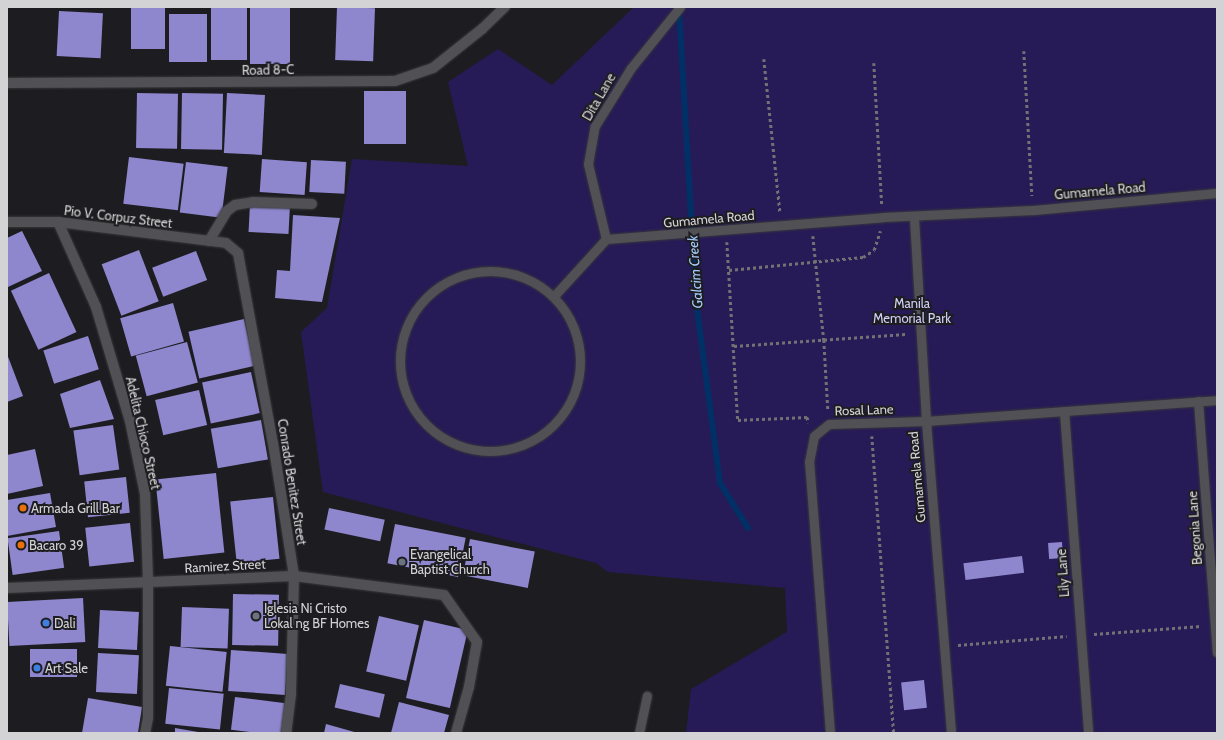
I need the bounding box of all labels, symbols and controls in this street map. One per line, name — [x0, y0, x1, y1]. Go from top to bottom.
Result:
street label: Road 8-C — [242, 62, 294, 78]
street label: Dita Lane — [579, 70, 619, 124]
street label: Gumamela Road — [1054, 179, 1146, 203]
street label: Pio V. Corpuz Street — [63, 203, 173, 231]
street label: Gumamela Road — [663, 207, 755, 231]
water label: Galcim Creek — [684, 235, 706, 309]
park label: Manila Memorial Park — [873, 296, 951, 327]
street label: Adelita Chioco Street — [122, 375, 164, 491]
street label: Rosal Lane — [834, 401, 894, 419]
street label: Conrado Benitez Street — [274, 418, 310, 546]
street label: Gumamela Road — [905, 431, 929, 523]
street label: Begonia Lane — [1185, 491, 1205, 565]
place label: Armada Grill Bar — [31, 500, 120, 516]
marker: Armada Grill Bar — [18, 503, 28, 513]
place label: Bacaro 39 — [29, 537, 84, 553]
marker: Bacaro 39 — [16, 540, 26, 550]
place label: Evangelical Baptist Church — [410, 547, 490, 578]
street label: Lily Lane — [1054, 548, 1072, 598]
street label: Ramirez Street — [184, 556, 266, 576]
marker: Evangelical Baptist Church — [397, 557, 407, 567]
place label: Iglesia Ni Cristo Lokal ng BF Homes — [264, 601, 369, 632]
marker: Iglesia Ni Cristo Lokal ng BF Homes — [251, 611, 261, 621]
place label: Dali — [54, 615, 75, 631]
marker: Dali — [41, 618, 51, 628]
place label: Art Sale — [45, 660, 88, 676]
marker: Art Sale — [32, 663, 42, 673]

